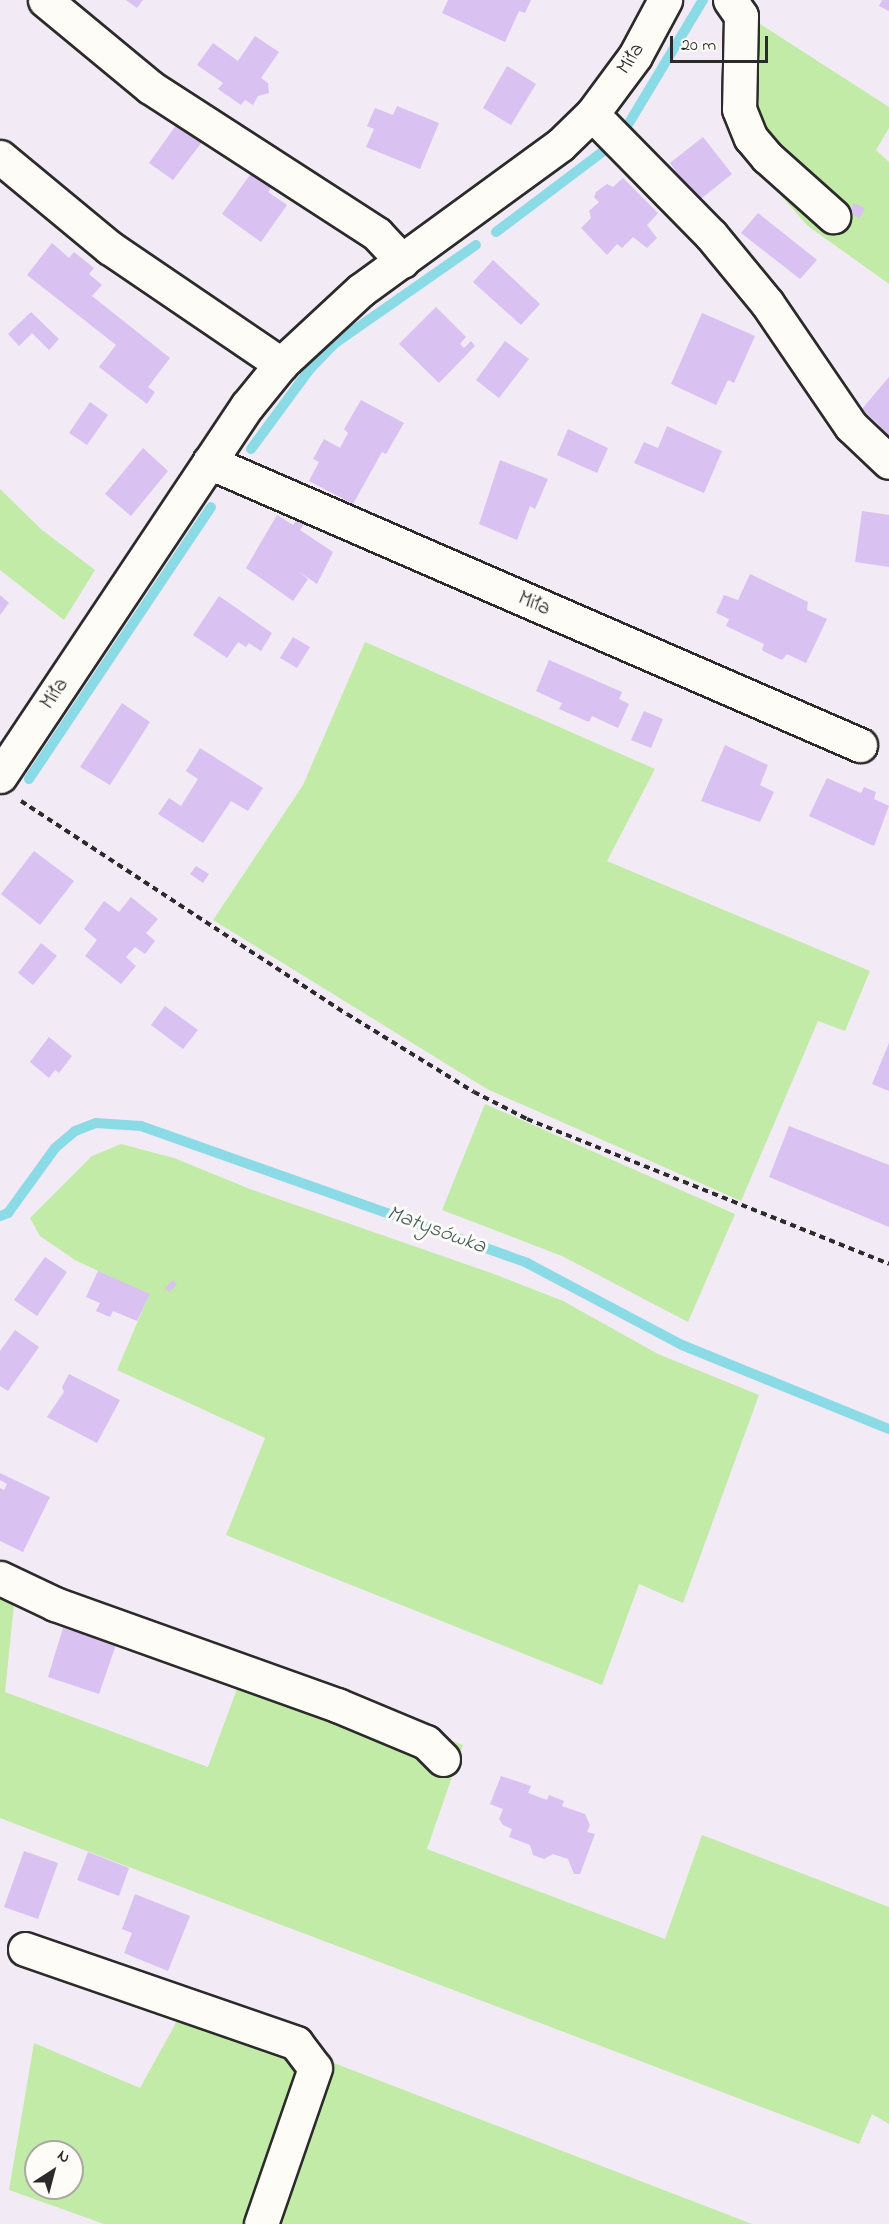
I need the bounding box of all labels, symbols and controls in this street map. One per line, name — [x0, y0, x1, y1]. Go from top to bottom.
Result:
scale bar — [673, 24, 770, 62]
text: 20 m — [681, 33, 716, 59]
street label: Miła — [612, 38, 650, 80]
street label: Miła — [514, 586, 554, 622]
street label: Miła — [35, 673, 75, 715]
water label: Matysówka — [383, 1201, 489, 1261]
north arrow — [24, 2140, 84, 2200]
text: N — [52, 2144, 75, 2170]

